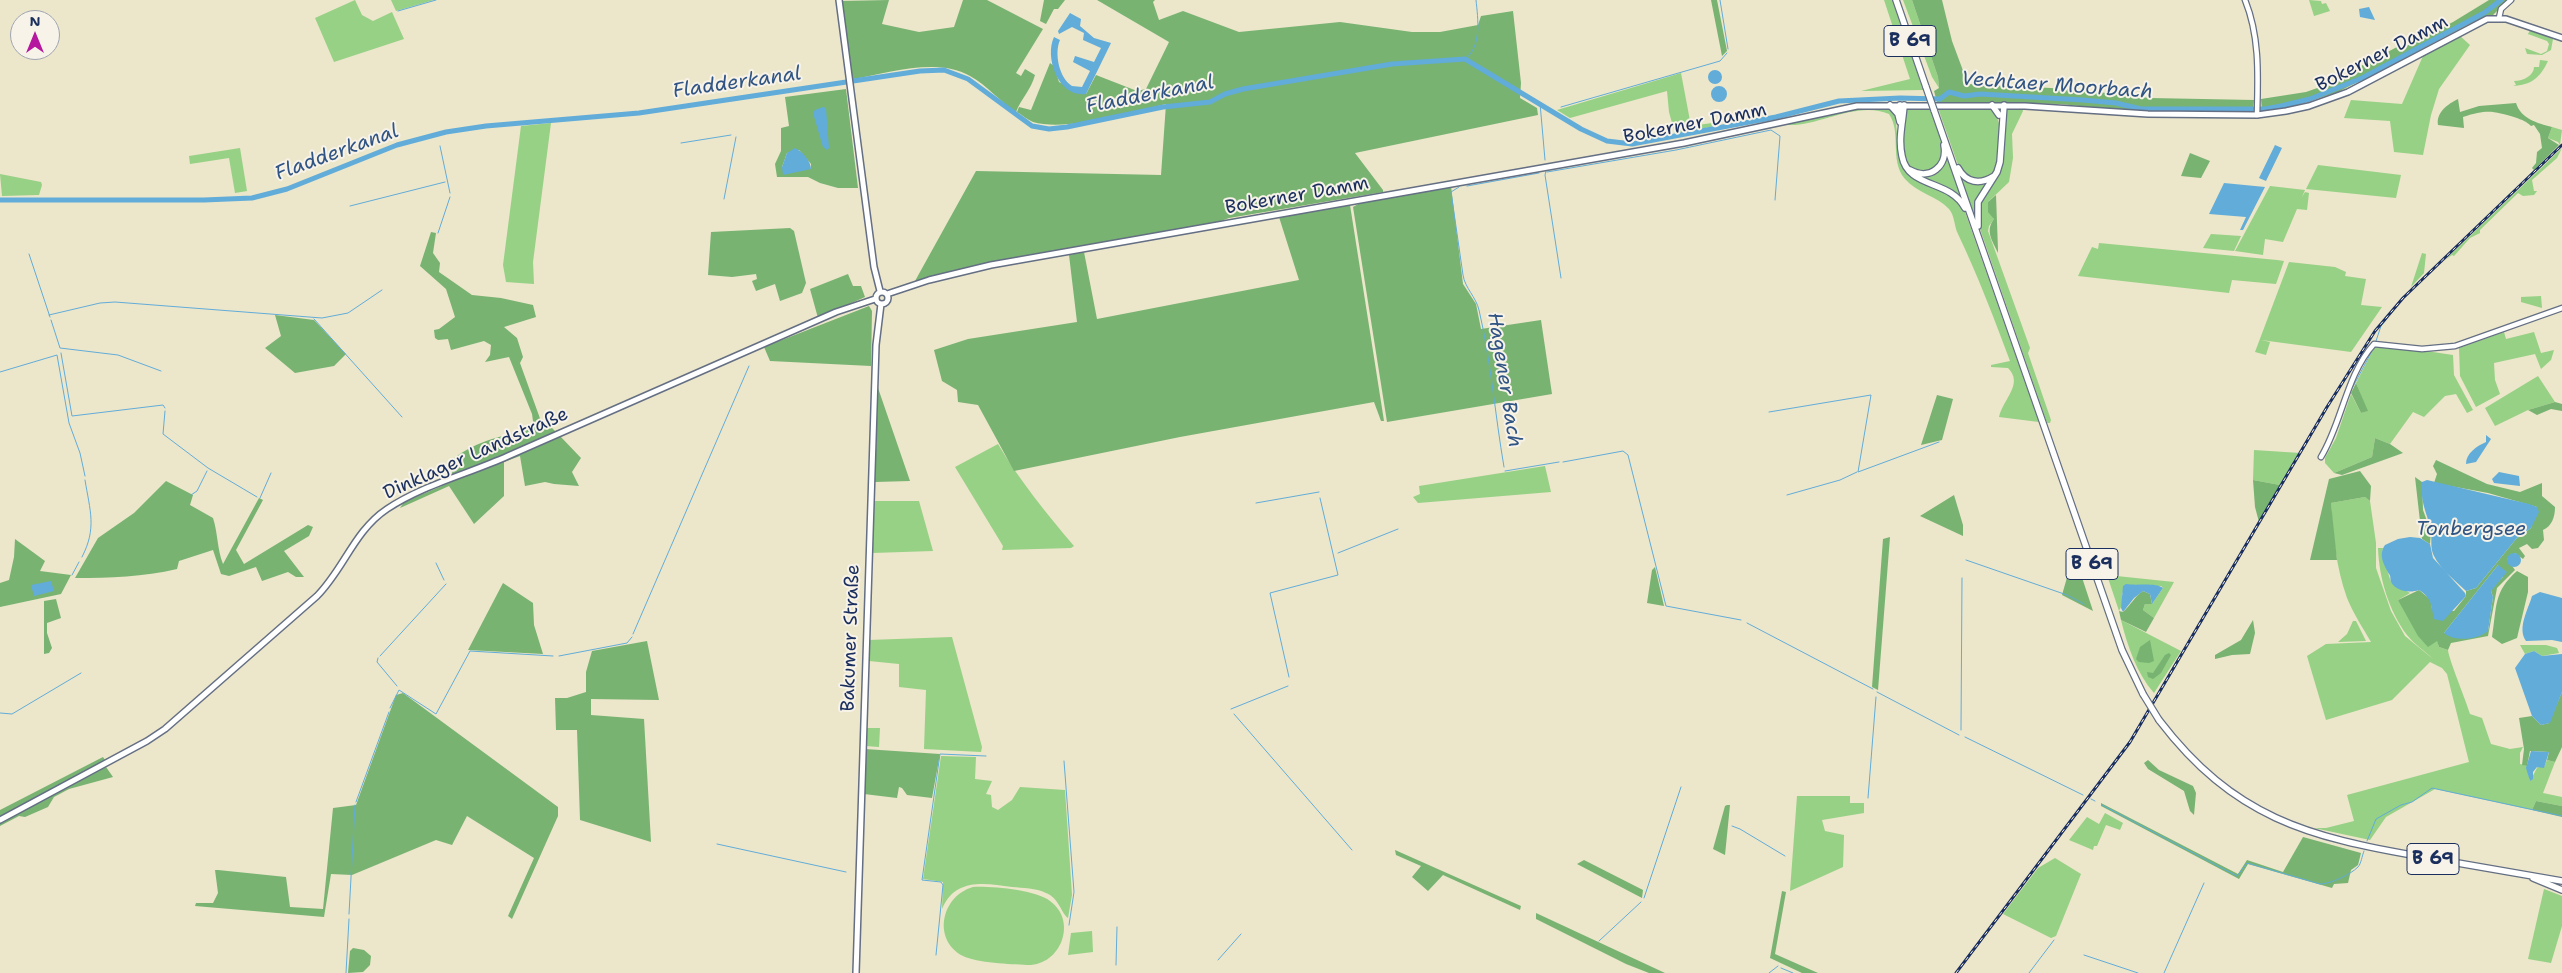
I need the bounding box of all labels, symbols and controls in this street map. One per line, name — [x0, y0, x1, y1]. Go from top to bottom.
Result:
north arrow — [10, 10, 60, 60]
street label: Bokerner Damm — [2312, 11, 2452, 97]
text: N — [29, 12, 41, 30]
road number: B 69 — [1884, 26, 1936, 56]
water label: Fladderkanal — [671, 62, 803, 104]
water label: Vechtaer Moorbach — [1960, 67, 2154, 105]
water label: Fladderkanal — [1084, 71, 1216, 119]
street label: Bokerner Damm — [1621, 99, 1769, 149]
water label: Fladderkanal — [272, 120, 402, 186]
street label: Bokerner Damm — [1223, 172, 1371, 220]
water label: Hagener Bach — [1481, 311, 1527, 449]
street label: Dinklager Landstraße — [380, 403, 572, 505]
water label: Tonbergsee — [2416, 518, 2526, 542]
road number: B 69 — [2066, 548, 2118, 580]
street label: Bakumer Straße — [837, 564, 865, 712]
road number: B 69 — [2407, 844, 2459, 874]

